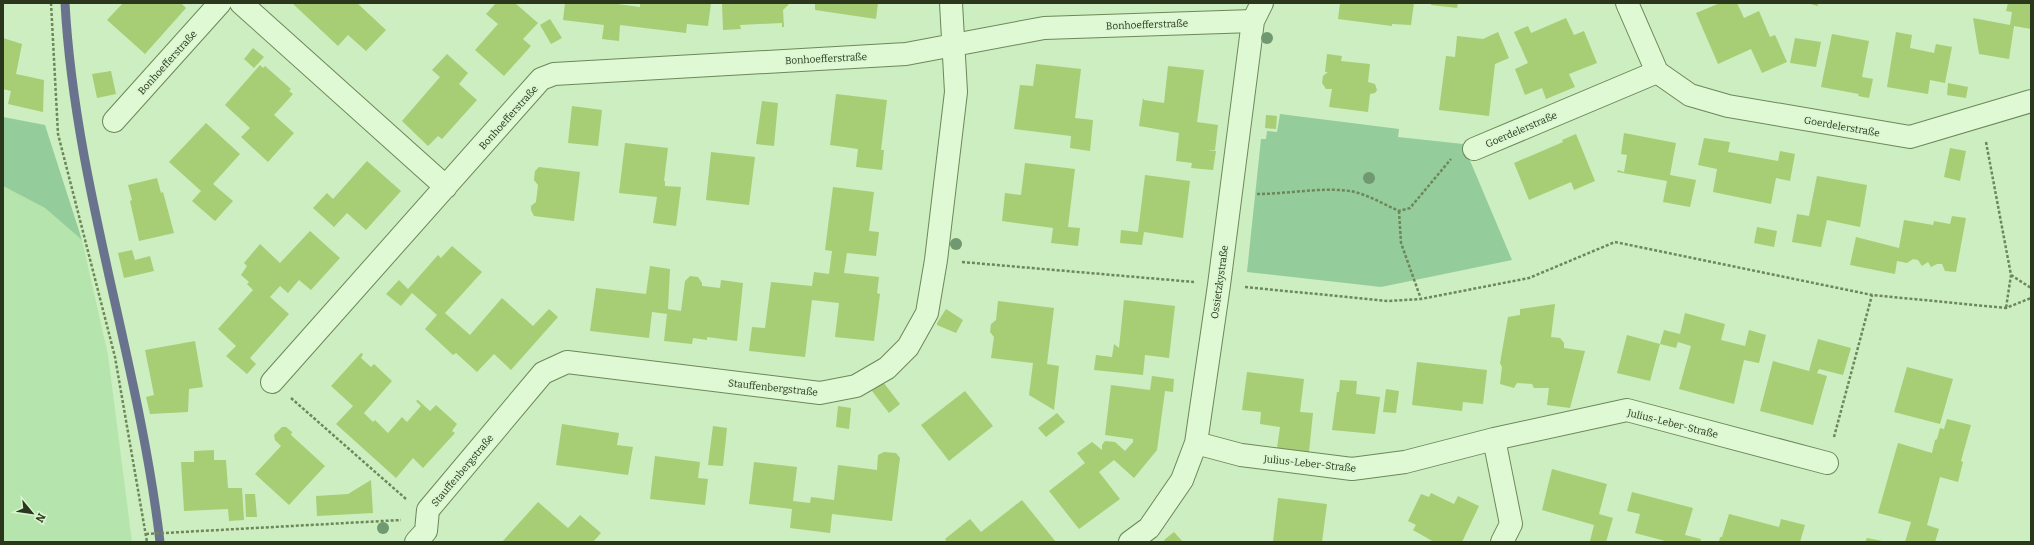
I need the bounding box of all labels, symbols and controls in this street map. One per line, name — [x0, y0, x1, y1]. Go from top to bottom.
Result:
street label: Bonhoefferstraße — [1106, 18, 1188, 32]
street label: Bonhoefferstraße — [136, 28, 200, 97]
street label: Bonhoefferstraße — [785, 51, 867, 67]
street label: Bonhoefferstraße — [477, 83, 541, 152]
street label: Goerdelerstraße — [1484, 109, 1559, 150]
street label: Goerdelerstraße — [1803, 114, 1881, 140]
street label: Ossietzkystraße — [1209, 245, 1231, 320]
street label: Stauffenbergstraße — [727, 377, 818, 399]
street label: Julius-Leber-Straße — [1625, 407, 1719, 441]
street label: Stauffenbergstraße — [429, 432, 496, 509]
street label: Julius-Leber-Straße — [1262, 453, 1357, 475]
north arrow — [12, 493, 52, 533]
text: N — [32, 511, 48, 525]

